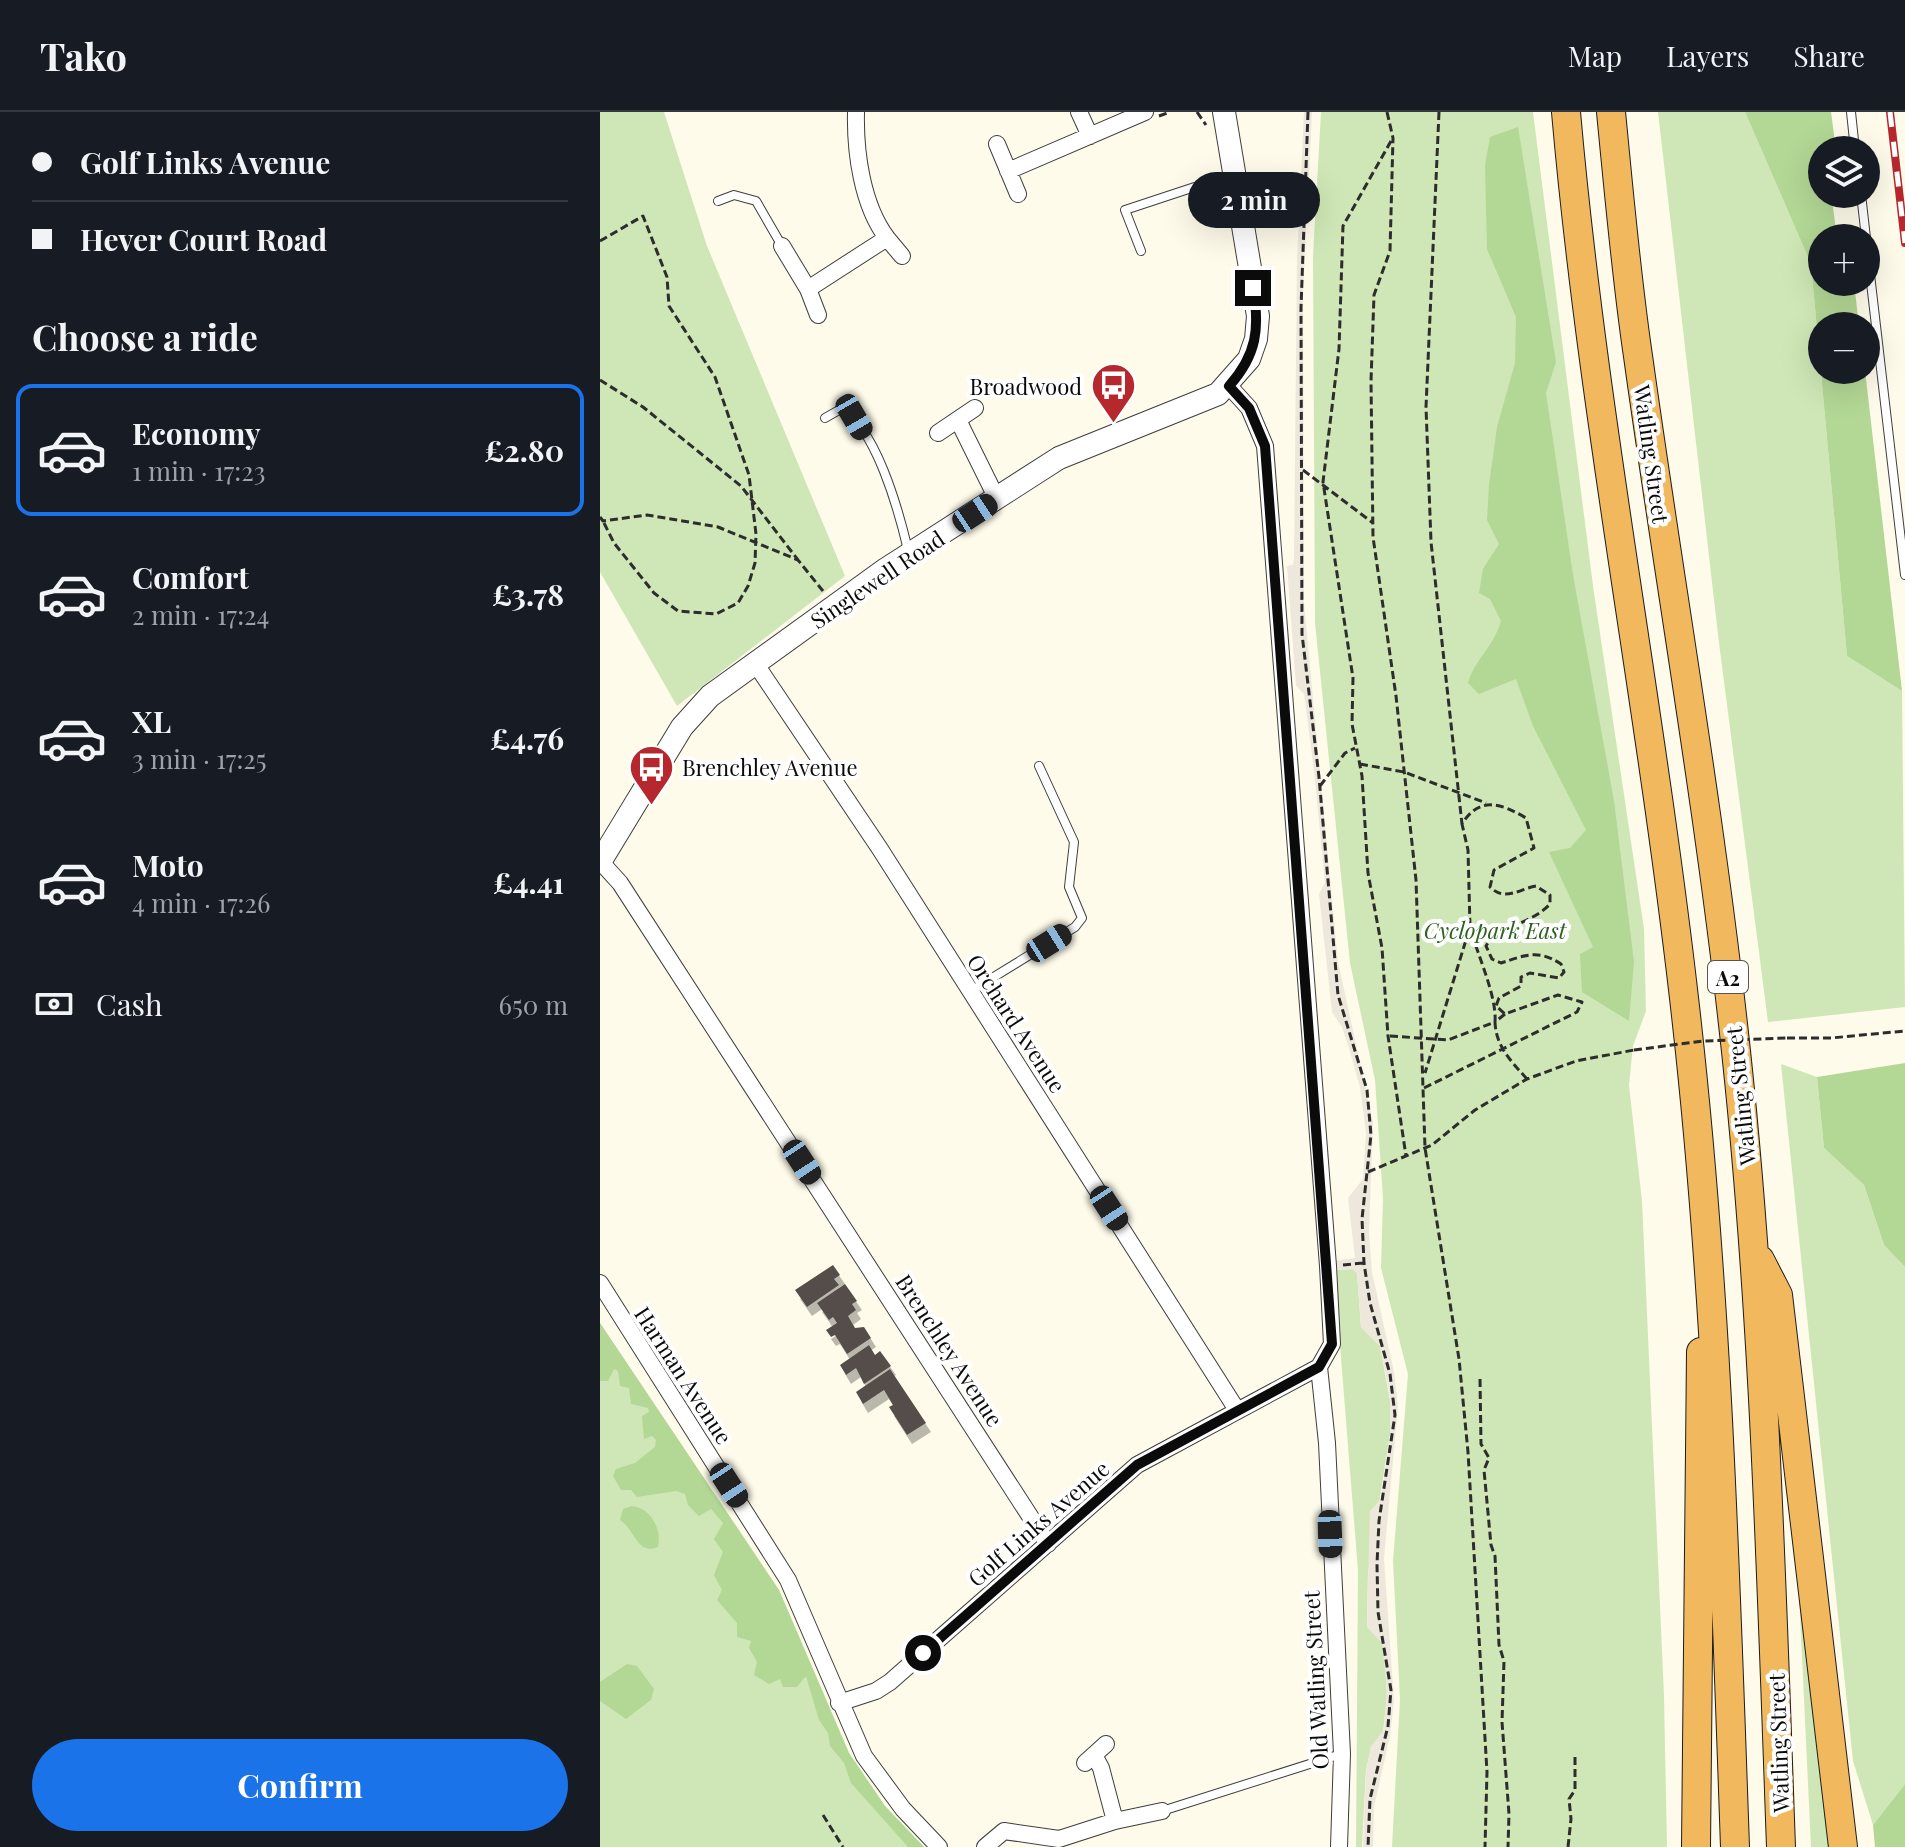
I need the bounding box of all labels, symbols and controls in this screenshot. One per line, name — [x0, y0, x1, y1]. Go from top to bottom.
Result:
text: Tako — [40, 30, 127, 81]
text: Map — [1568, 37, 1622, 74]
text: Layers — [1666, 37, 1749, 74]
text: Share — [1793, 37, 1865, 74]
map controls — [1808, 136, 1880, 384]
button: layers — [1808, 136, 1880, 208]
text: Golf Links Avenue — [80, 142, 330, 182]
callout: 2 min — [1187, 172, 1319, 228]
text: 2 min — [1220, 182, 1288, 217]
text: Hever Court Road — [80, 219, 327, 259]
button: + — [1808, 224, 1880, 296]
route end — [1235, 270, 1271, 306]
text: Choose a ride — [32, 312, 258, 360]
button: − — [1808, 312, 1880, 384]
bus stop icon: Broadwood — [1089, 362, 1137, 425]
place label: Broadwood — [970, 371, 1082, 401]
street label: Watling Street — [1627, 382, 1677, 526]
car — [832, 390, 876, 444]
text: Economy — [132, 413, 261, 453]
icon: car — [36, 414, 108, 486]
text: £2.80 — [484, 430, 564, 470]
text: 1 min · 17:23 — [132, 453, 265, 488]
car — [948, 490, 1002, 536]
street label: Singlewell Road — [804, 523, 950, 635]
text: Comfort — [132, 557, 249, 597]
icon: car — [36, 558, 108, 630]
text: £3.78 — [492, 574, 564, 614]
text: 2 min · 17:24 — [132, 597, 269, 632]
text: XL — [132, 701, 171, 741]
icon: car — [36, 702, 108, 774]
text: £4.76 — [490, 718, 564, 758]
text: 3 min · 17:25 — [132, 741, 267, 776]
bus stop icon: Brenchley Avenue — [627, 743, 675, 806]
place label: Brenchley Avenue — [682, 752, 858, 782]
text: Moto — [132, 845, 204, 885]
icon: car — [36, 846, 108, 918]
text: £4.41 — [493, 862, 564, 902]
text: 4 min · 17:26 — [132, 885, 270, 920]
park label: Cyclopark East — [1424, 915, 1568, 945]
car — [1022, 920, 1076, 966]
street label: Orchard Avenue — [961, 948, 1073, 1098]
road number: A2 — [1708, 961, 1748, 993]
icon: cash — [32, 982, 76, 1026]
text: Cash — [96, 984, 163, 1024]
text: 650 m — [499, 987, 568, 1022]
street label: Watling Street — [1718, 1024, 1762, 1168]
car — [779, 1135, 825, 1189]
car — [1086, 1181, 1132, 1235]
street label: Brenchley Avenue — [890, 1268, 1010, 1432]
street label: Harman Avenue — [628, 1300, 740, 1450]
street label: Golf Links Avenue — [961, 1453, 1115, 1593]
car — [706, 1458, 752, 1512]
car — [1317, 1510, 1343, 1558]
street label: Old Watling Street — [1295, 1589, 1335, 1770]
route start — [905, 1635, 941, 1671]
street label: Watling Street — [1761, 1672, 1795, 1814]
button: Confirm — [32, 1739, 568, 1831]

